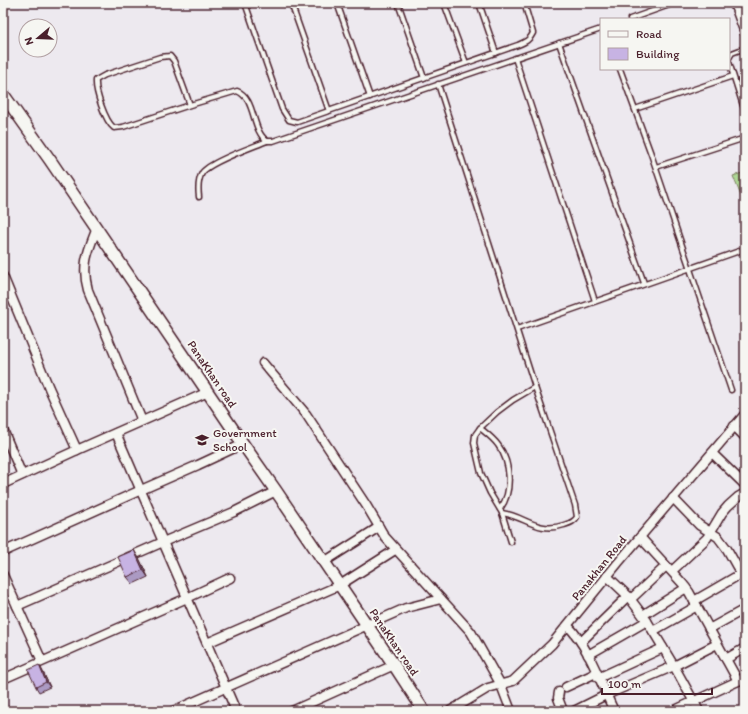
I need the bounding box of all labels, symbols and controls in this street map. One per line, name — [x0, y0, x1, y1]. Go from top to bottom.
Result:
north arrow — [18, 18, 58, 58]
legend — [600, 18, 730, 70]
text: Road — [636, 27, 662, 41]
text: N — [22, 35, 36, 47]
text: Building — [636, 47, 680, 61]
street label: PanaKhan road — [184, 338, 240, 411]
place label: Government School — [213, 426, 277, 454]
school or university icon: Government School — [194, 432, 210, 448]
street label: Panakhan Road — [569, 532, 630, 603]
street label: PanaKhan road — [366, 606, 422, 679]
scale bar — [602, 670, 712, 696]
text: 100 m — [608, 677, 641, 691]

